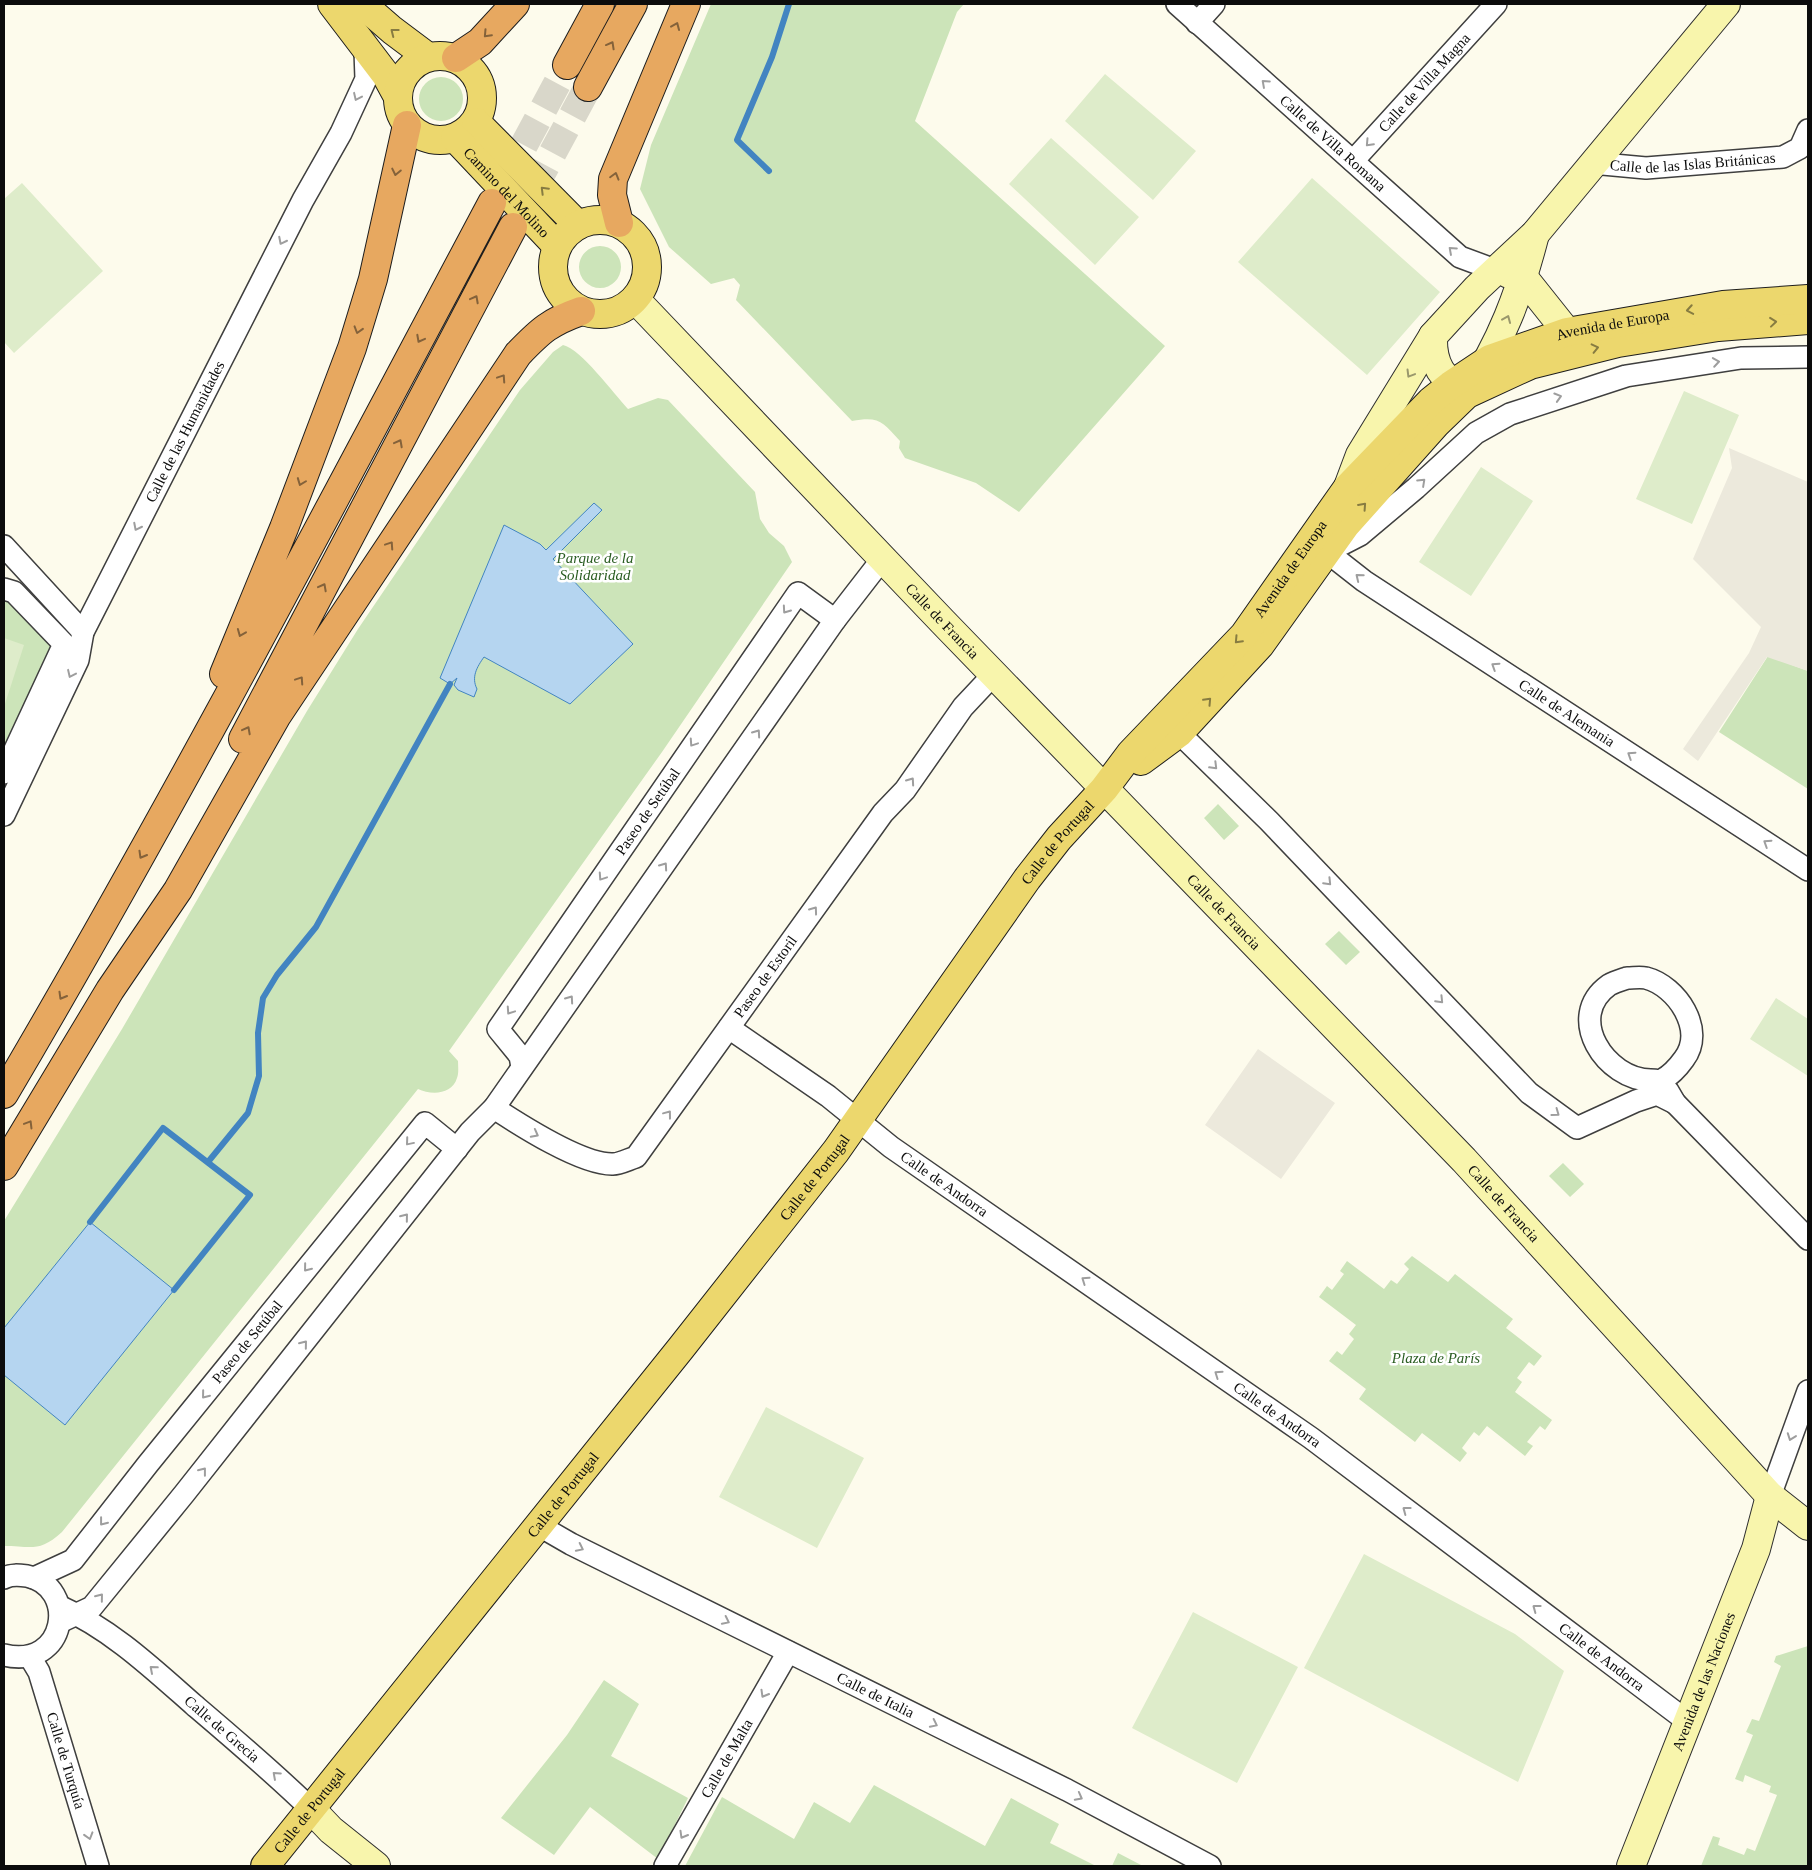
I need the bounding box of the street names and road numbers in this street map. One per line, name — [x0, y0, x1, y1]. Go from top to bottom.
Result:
street label: Calle de Villa Magna — [1375, 30, 1473, 135]
street label: Calle de Villa Romana — [1277, 92, 1389, 195]
street label: Camino del Molino — [460, 144, 553, 241]
street label: Calle de las Islas Británicas — [1609, 150, 1776, 176]
street label: Avenida de Europa — [1554, 306, 1671, 343]
street label: Calle de las Humanidades — [142, 358, 228, 505]
street label: Avenida de Europa — [1251, 517, 1330, 621]
street label: Calle de Francia — [902, 580, 982, 662]
street label: Calle de Alemania — [1516, 676, 1618, 750]
street label: Paseo de Setúbal — [612, 765, 683, 858]
street label: Calle de Portugal — [1018, 797, 1097, 887]
street label: Calle de Francia — [1184, 871, 1264, 953]
street label: Paseo de Estoril — [731, 933, 800, 1021]
street label: Calle de Portugal — [776, 1132, 853, 1224]
street label: Calle de Andorra — [898, 1148, 991, 1220]
street label: Calle de Francia — [1465, 1162, 1543, 1245]
street label: Paseo de Setúbal — [209, 1297, 285, 1386]
street label: Calle de Andorra — [1230, 1379, 1324, 1451]
street label: Calle de Portugal — [524, 1449, 602, 1541]
street label: Avenida de las Naciones — [1669, 1610, 1738, 1753]
street label: Calle de Andorra — [1556, 1620, 1648, 1694]
street label: Calle de Italia — [834, 1669, 917, 1721]
street label: Calle de Grecia — [181, 1693, 263, 1766]
street label: Calle de Turquía — [44, 1710, 88, 1811]
street label: Calle de Malta — [698, 1716, 756, 1801]
street label: Calle de Portugal — [271, 1765, 348, 1856]

